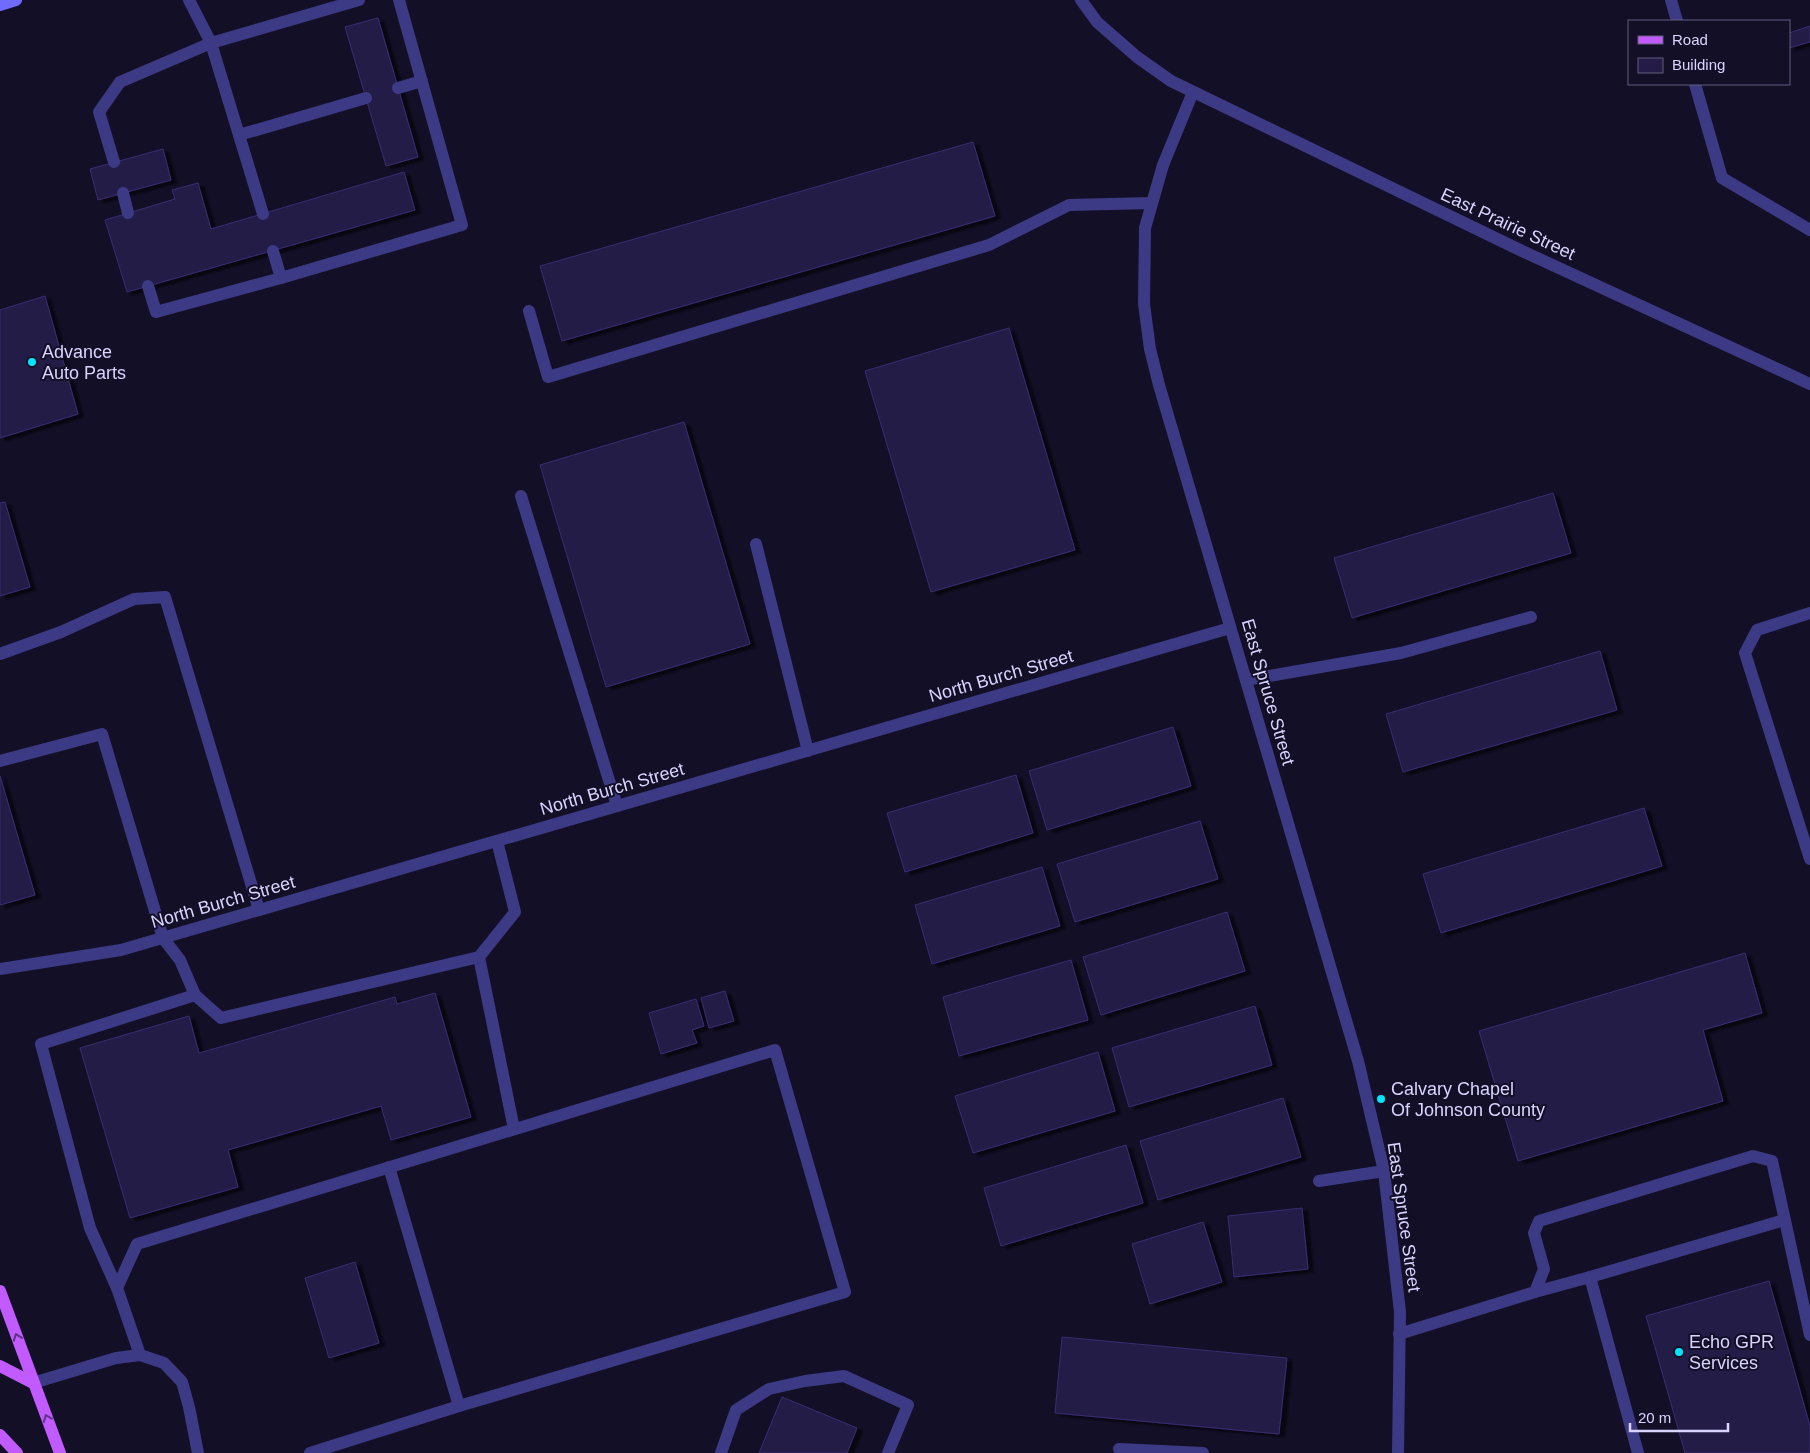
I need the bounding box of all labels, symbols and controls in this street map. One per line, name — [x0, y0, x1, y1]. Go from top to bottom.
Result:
legend — [1628, 20, 1790, 85]
text: Road — [1672, 31, 1708, 48]
text: Building — [1672, 56, 1725, 73]
street label: East Prairie Street — [1438, 184, 1578, 264]
place label: Advance Auto Parts — [42, 342, 126, 383]
marker: Advance Auto Parts — [26, 356, 38, 368]
street label: East Spruce Street — [1238, 617, 1298, 767]
street label: North Burch Street — [927, 646, 1075, 706]
street label: North Burch Street — [538, 759, 686, 819]
street label: North Burch Street — [149, 872, 297, 932]
place label: Calvary Chapel Of Johnson County — [1391, 1079, 1545, 1120]
marker: Calvary Chapel Of Johnson County — [1375, 1093, 1387, 1105]
street label: East Spruce Street — [1384, 1141, 1424, 1293]
place label: Echo GPR Services — [1689, 1332, 1774, 1373]
one-way arrow — [13, 1334, 23, 1342]
marker: Echo GPR Services — [1673, 1346, 1685, 1358]
scale bar — [1630, 1400, 1728, 1432]
text: 20 m — [1638, 1409, 1671, 1426]
one-way arrow — [43, 1414, 53, 1423]

